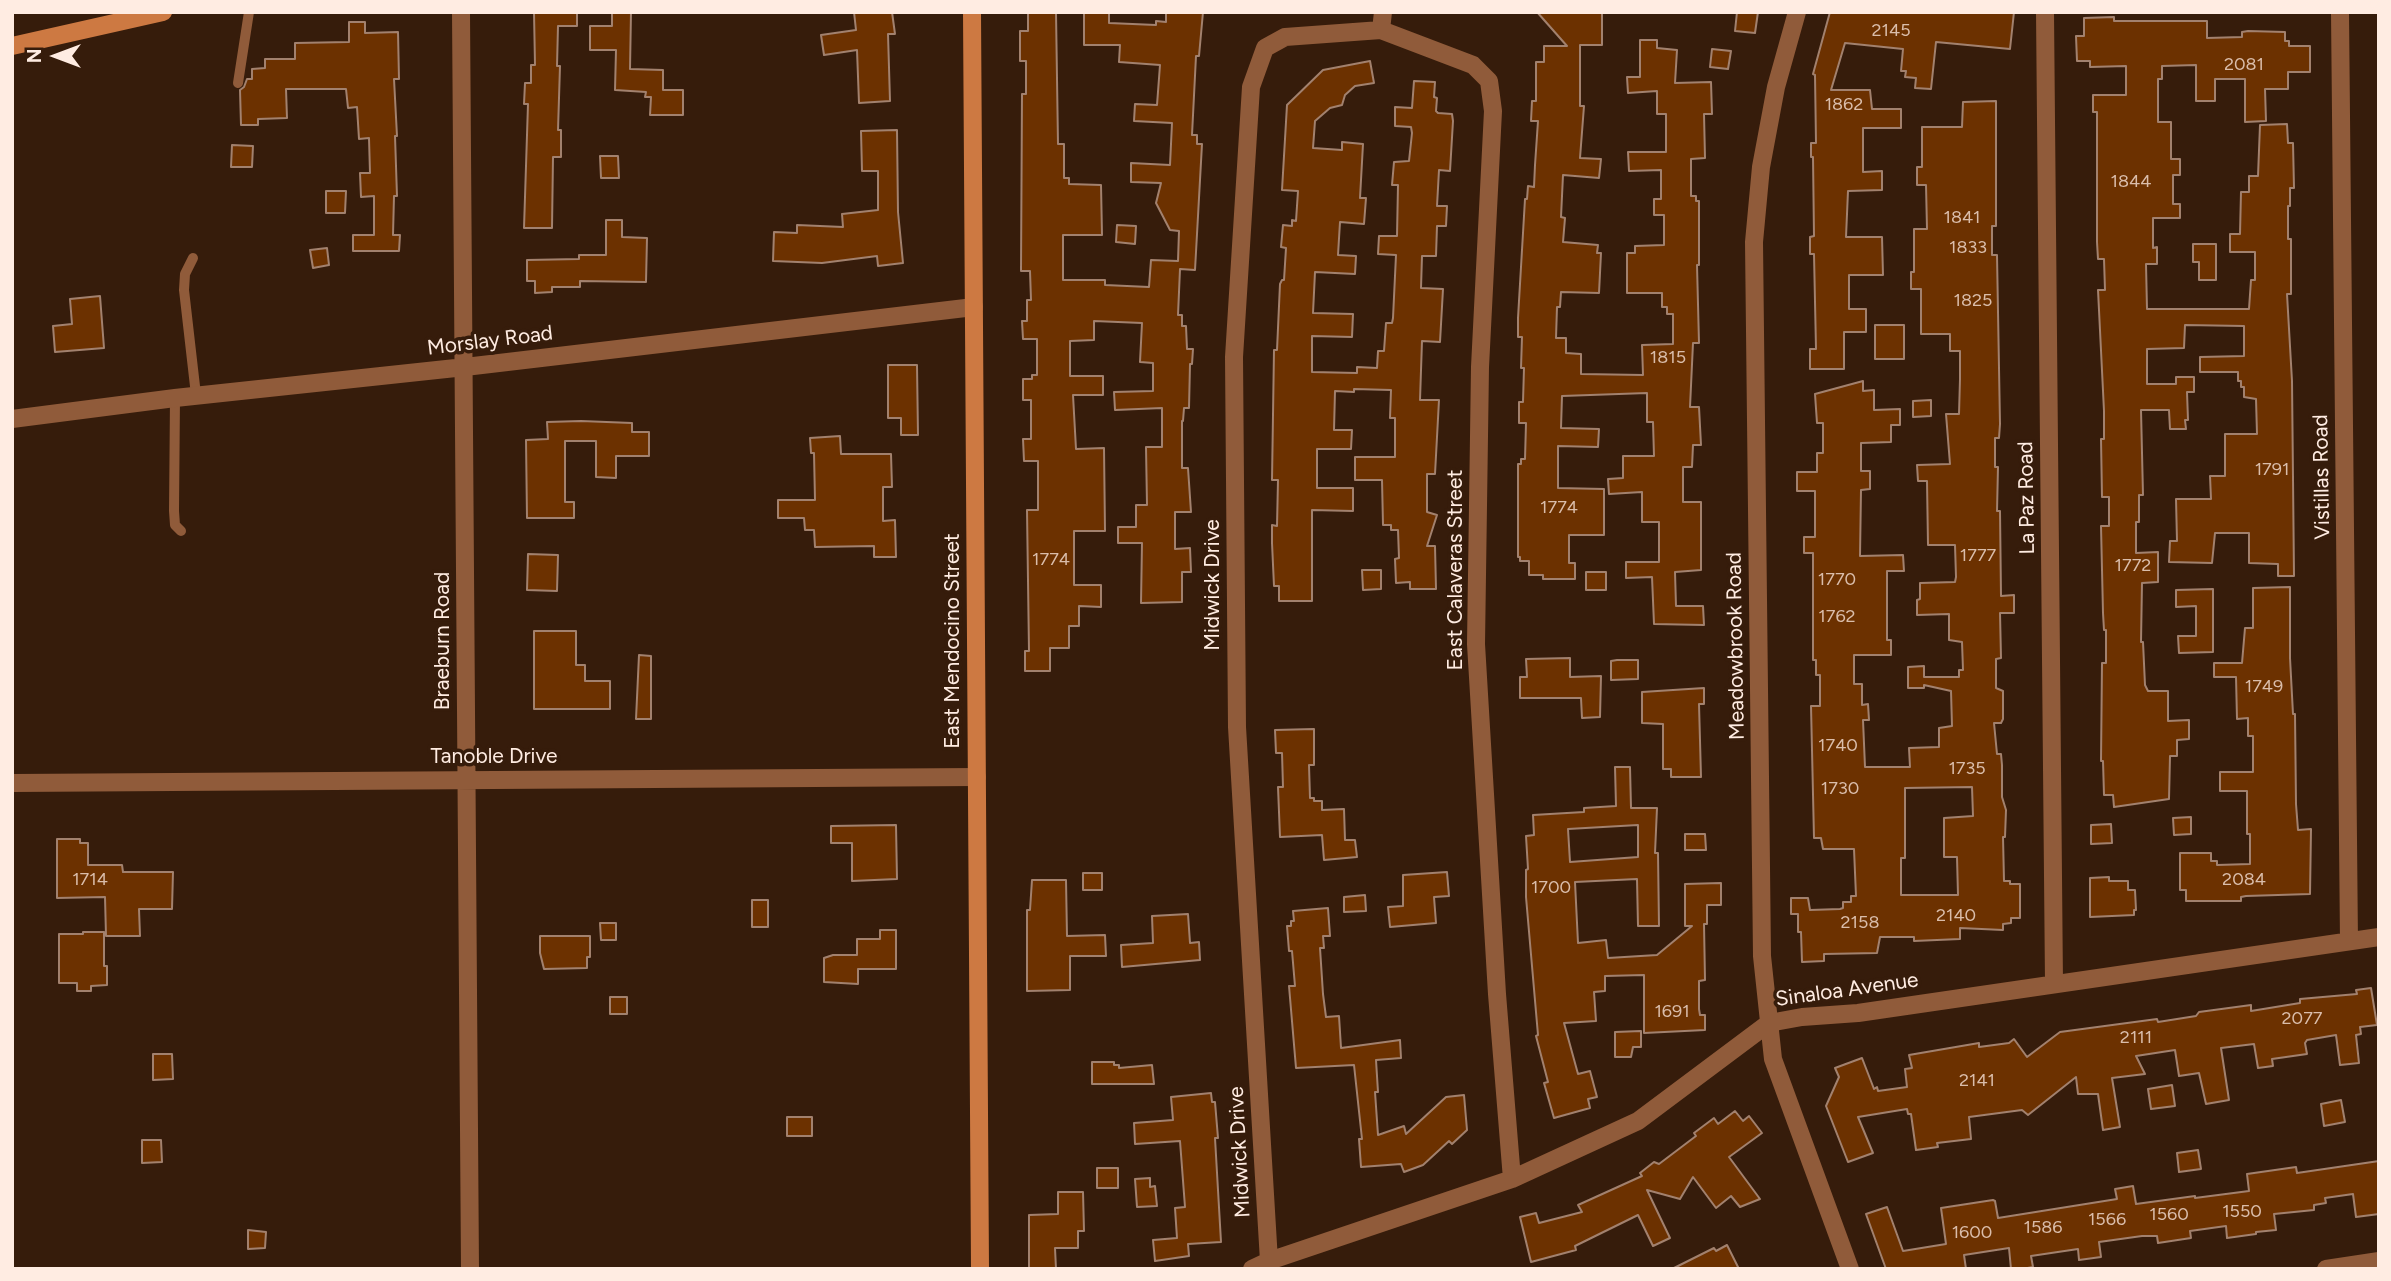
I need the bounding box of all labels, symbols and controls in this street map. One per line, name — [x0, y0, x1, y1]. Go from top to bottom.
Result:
house number: 2145 — [1871, 20, 1911, 42]
north arrow — [21, 21, 91, 91]
text: N — [23, 49, 46, 63]
house number: 2081 — [2224, 54, 2264, 76]
house number: 1862 — [1825, 94, 1863, 116]
house number: 1844 — [2111, 171, 2151, 193]
house number: 1841 — [1943, 207, 1981, 229]
house number: 1833 — [1949, 237, 1987, 259]
house number: 1825 — [1954, 290, 1992, 312]
street label: Morslay Road — [426, 321, 554, 361]
house number: 1815 — [1650, 347, 1686, 369]
street label: Vistillas Road — [2308, 414, 2336, 540]
street label: La Paz Road — [2013, 441, 2041, 555]
house number: 1791 — [2255, 459, 2289, 481]
street label: East Calaveras Street — [1443, 470, 1469, 670]
house number: 1774 — [1540, 497, 1578, 519]
street label: Midwick Drive — [1200, 519, 1226, 651]
street label: East Mendocino Street — [940, 533, 966, 749]
house number: 1777 — [1960, 545, 1996, 567]
house number: 1774 — [1032, 549, 1070, 571]
street label: Meadowbrook Road — [1722, 552, 1750, 740]
house number: 1772 — [2115, 555, 2151, 577]
house number: 1770 — [1818, 569, 1856, 591]
street label: Braeburn Road — [430, 572, 456, 710]
house number: 1762 — [1818, 606, 1856, 628]
house number: 1749 — [2245, 676, 2283, 698]
house number: 1740 — [1818, 735, 1858, 757]
street label: Tanoble Drive — [430, 744, 558, 770]
house number: 1735 — [1948, 758, 1986, 780]
house number: 1730 — [1821, 778, 1859, 800]
house number: 1714 — [72, 869, 108, 891]
house number: 2084 — [2222, 869, 2266, 891]
house number: 1700 — [1531, 877, 1571, 899]
house number: 2140 — [1936, 905, 1976, 927]
house number: 2158 — [1841, 912, 1879, 934]
street label: Sinaloa Avenue — [1774, 968, 1920, 1012]
house number: 1691 — [1654, 1001, 1690, 1023]
house number: 2077 — [2282, 1008, 2322, 1030]
house number: 2111 — [2120, 1027, 2152, 1049]
house number: 2141 — [1959, 1070, 1995, 1092]
street label: Midwick Drive — [1224, 1086, 1256, 1218]
house number: 1550 — [2222, 1201, 2262, 1223]
house number: 1560 — [2149, 1204, 2189, 1226]
house number: 1566 — [2088, 1209, 2126, 1231]
house number: 1586 — [2023, 1217, 2063, 1239]
house number: 1600 — [1952, 1222, 1992, 1244]

